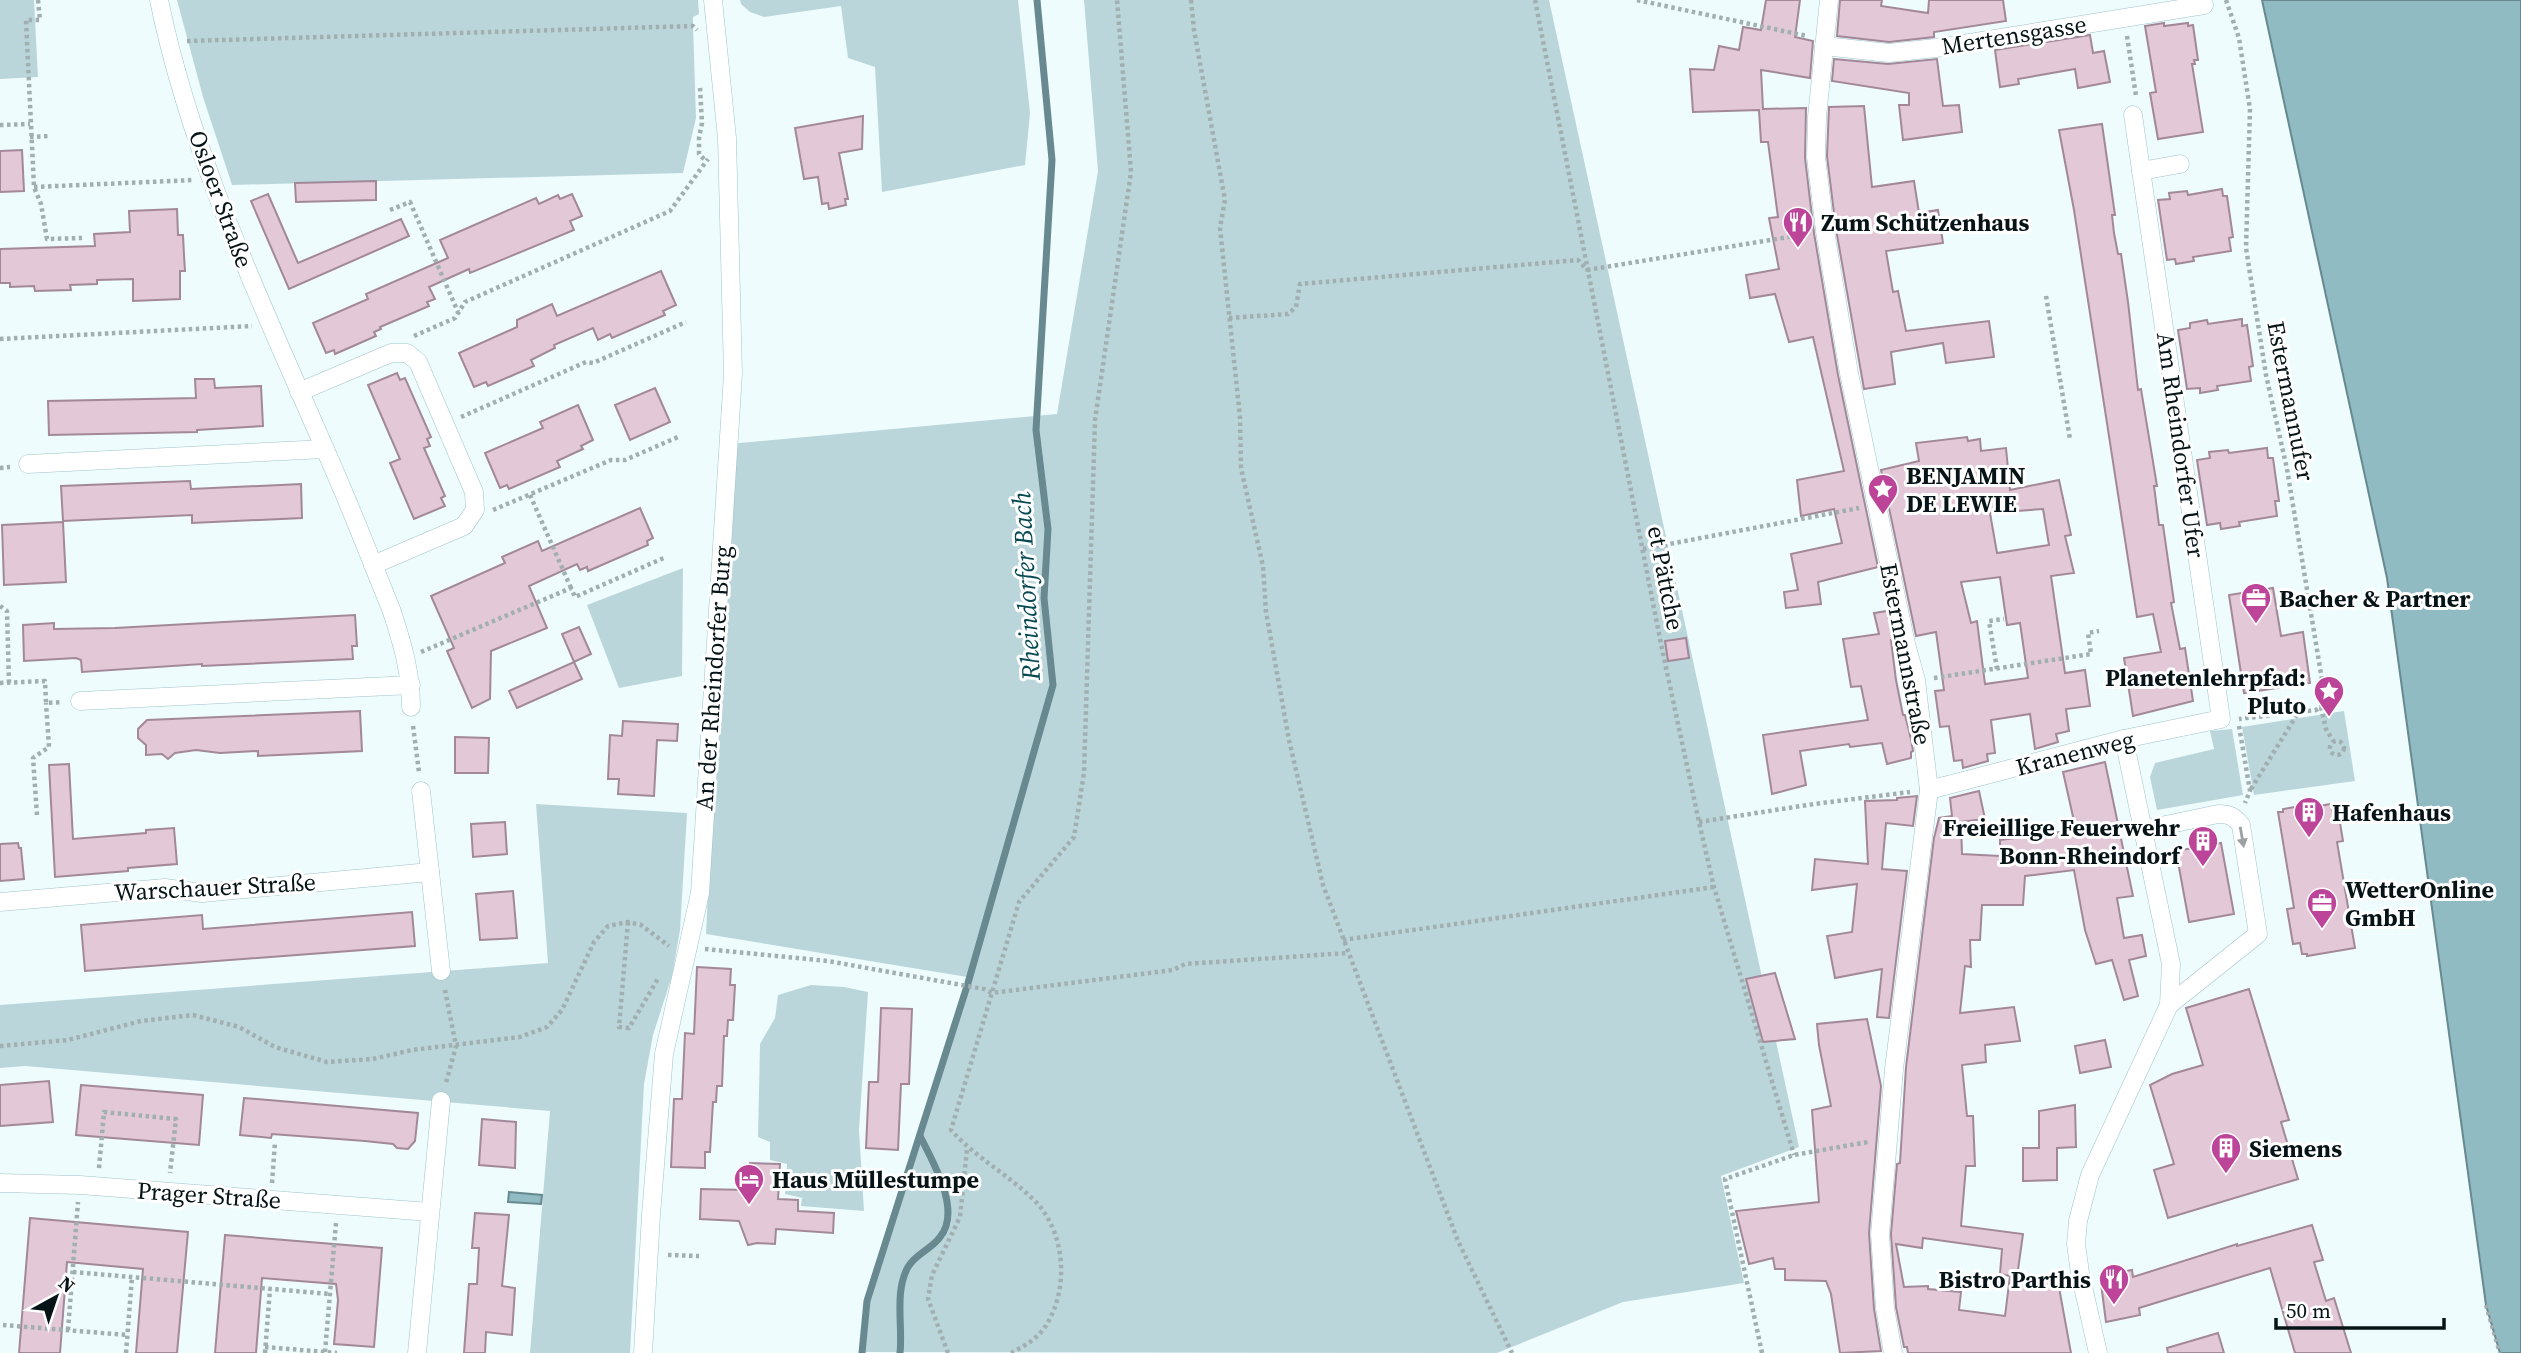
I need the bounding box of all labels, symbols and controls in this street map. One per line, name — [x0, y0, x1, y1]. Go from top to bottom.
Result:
street label: Mertensgasse — [1939, 7, 2089, 63]
street label: Osloer Straße — [181, 126, 261, 272]
restaurant icon: Zum Schützenhaus — [1781, 205, 1815, 249]
place label: Zum Schützenhaus — [1821, 206, 2030, 239]
street label: Estermannufer — [2259, 318, 2323, 484]
street label: Am Rheindorfer Ufer — [2149, 330, 2213, 560]
place label: BENJAMIN DE LEWIE — [1906, 459, 2025, 520]
place icon: BENJAMIN DE LEWIE — [1866, 472, 1900, 516]
water label: Rheindorfer Bach — [1003, 491, 1049, 682]
street label: et Pättche — [1640, 523, 1692, 633]
street label: An der Rheindorfer Burg — [687, 544, 739, 812]
street label: Estermannstraße — [1872, 560, 1940, 748]
office icon: Bacher & Partner — [2239, 581, 2273, 625]
place label: Bacher & Partner — [2279, 582, 2471, 615]
place label: Planetenlehrpfad: Pluto — [2105, 661, 2306, 722]
place icon: Planetenlehrpfad: Pluto — [2312, 674, 2346, 718]
street label: Kranenweg — [2012, 722, 2138, 784]
building icon: Hafenhaus — [2292, 795, 2326, 839]
place label: Hafenhaus — [2332, 796, 2451, 829]
place label: Freieillige Feuerwehr Bonn-Rheindorf — [1943, 811, 2183, 872]
building icon: Freieillige Feuerwehr Bonn-Rheindorf — [2186, 824, 2220, 868]
one-way arrow — [2237, 826, 2248, 848]
street label: Warschauer Straße — [113, 865, 317, 909]
place label: WetterOnline GmbH — [2345, 873, 2494, 934]
office icon: WetterOnline GmbH — [2305, 886, 2339, 930]
building icon: Siemens — [2209, 1131, 2243, 1175]
place label: Siemens — [2249, 1132, 2342, 1165]
hotel icon: Haus Müllestumpe — [732, 1162, 766, 1206]
place label: Haus Müllestumpe — [772, 1163, 979, 1196]
street label: Prager Straße — [136, 1174, 282, 1216]
north arrow — [21, 1262, 91, 1332]
restaurant icon: Bistro Parthis — [2097, 1262, 2131, 1306]
place label: Bistro Parthis — [1939, 1263, 2091, 1296]
text: N — [53, 1270, 81, 1298]
scale bar — [2276, 1286, 2444, 1330]
text: 50 m — [2286, 1296, 2331, 1325]

